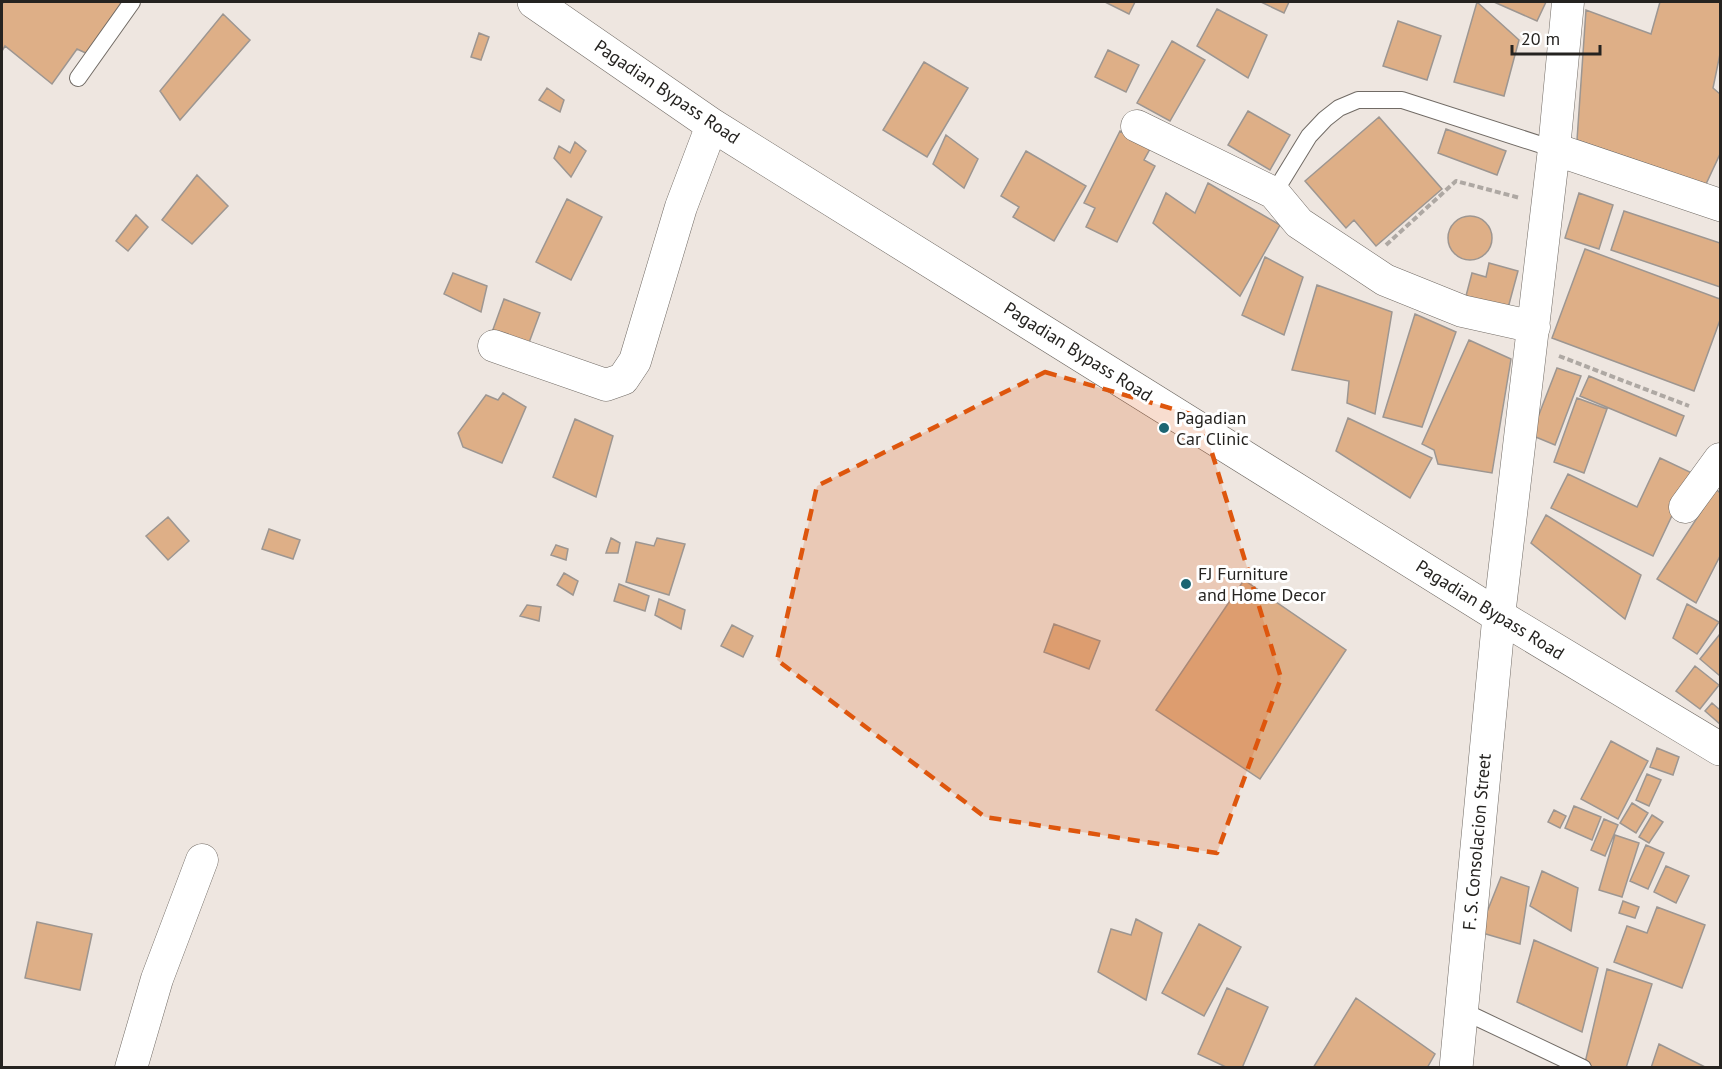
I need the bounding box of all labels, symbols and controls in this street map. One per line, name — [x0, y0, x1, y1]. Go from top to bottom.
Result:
scale bar — [1512, 18, 1600, 56]
text: 20 m — [1521, 27, 1560, 50]
street label: Pagadian Bypass Road — [590, 34, 744, 149]
street label: Pagadian Bypass Road — [1000, 297, 1157, 407]
place label: Pagadian Car Clinic — [1176, 406, 1249, 450]
marker: Pagadian Car Clinic — [1157, 421, 1171, 435]
street label: Pagadian Bypass Road — [1412, 555, 1569, 665]
place label: FJ Furniture and Home Decor — [1198, 562, 1326, 606]
marker: FJ Furniture and Home Decor — [1179, 577, 1193, 591]
street label: F. S. Consolacion Street — [1457, 753, 1496, 931]

